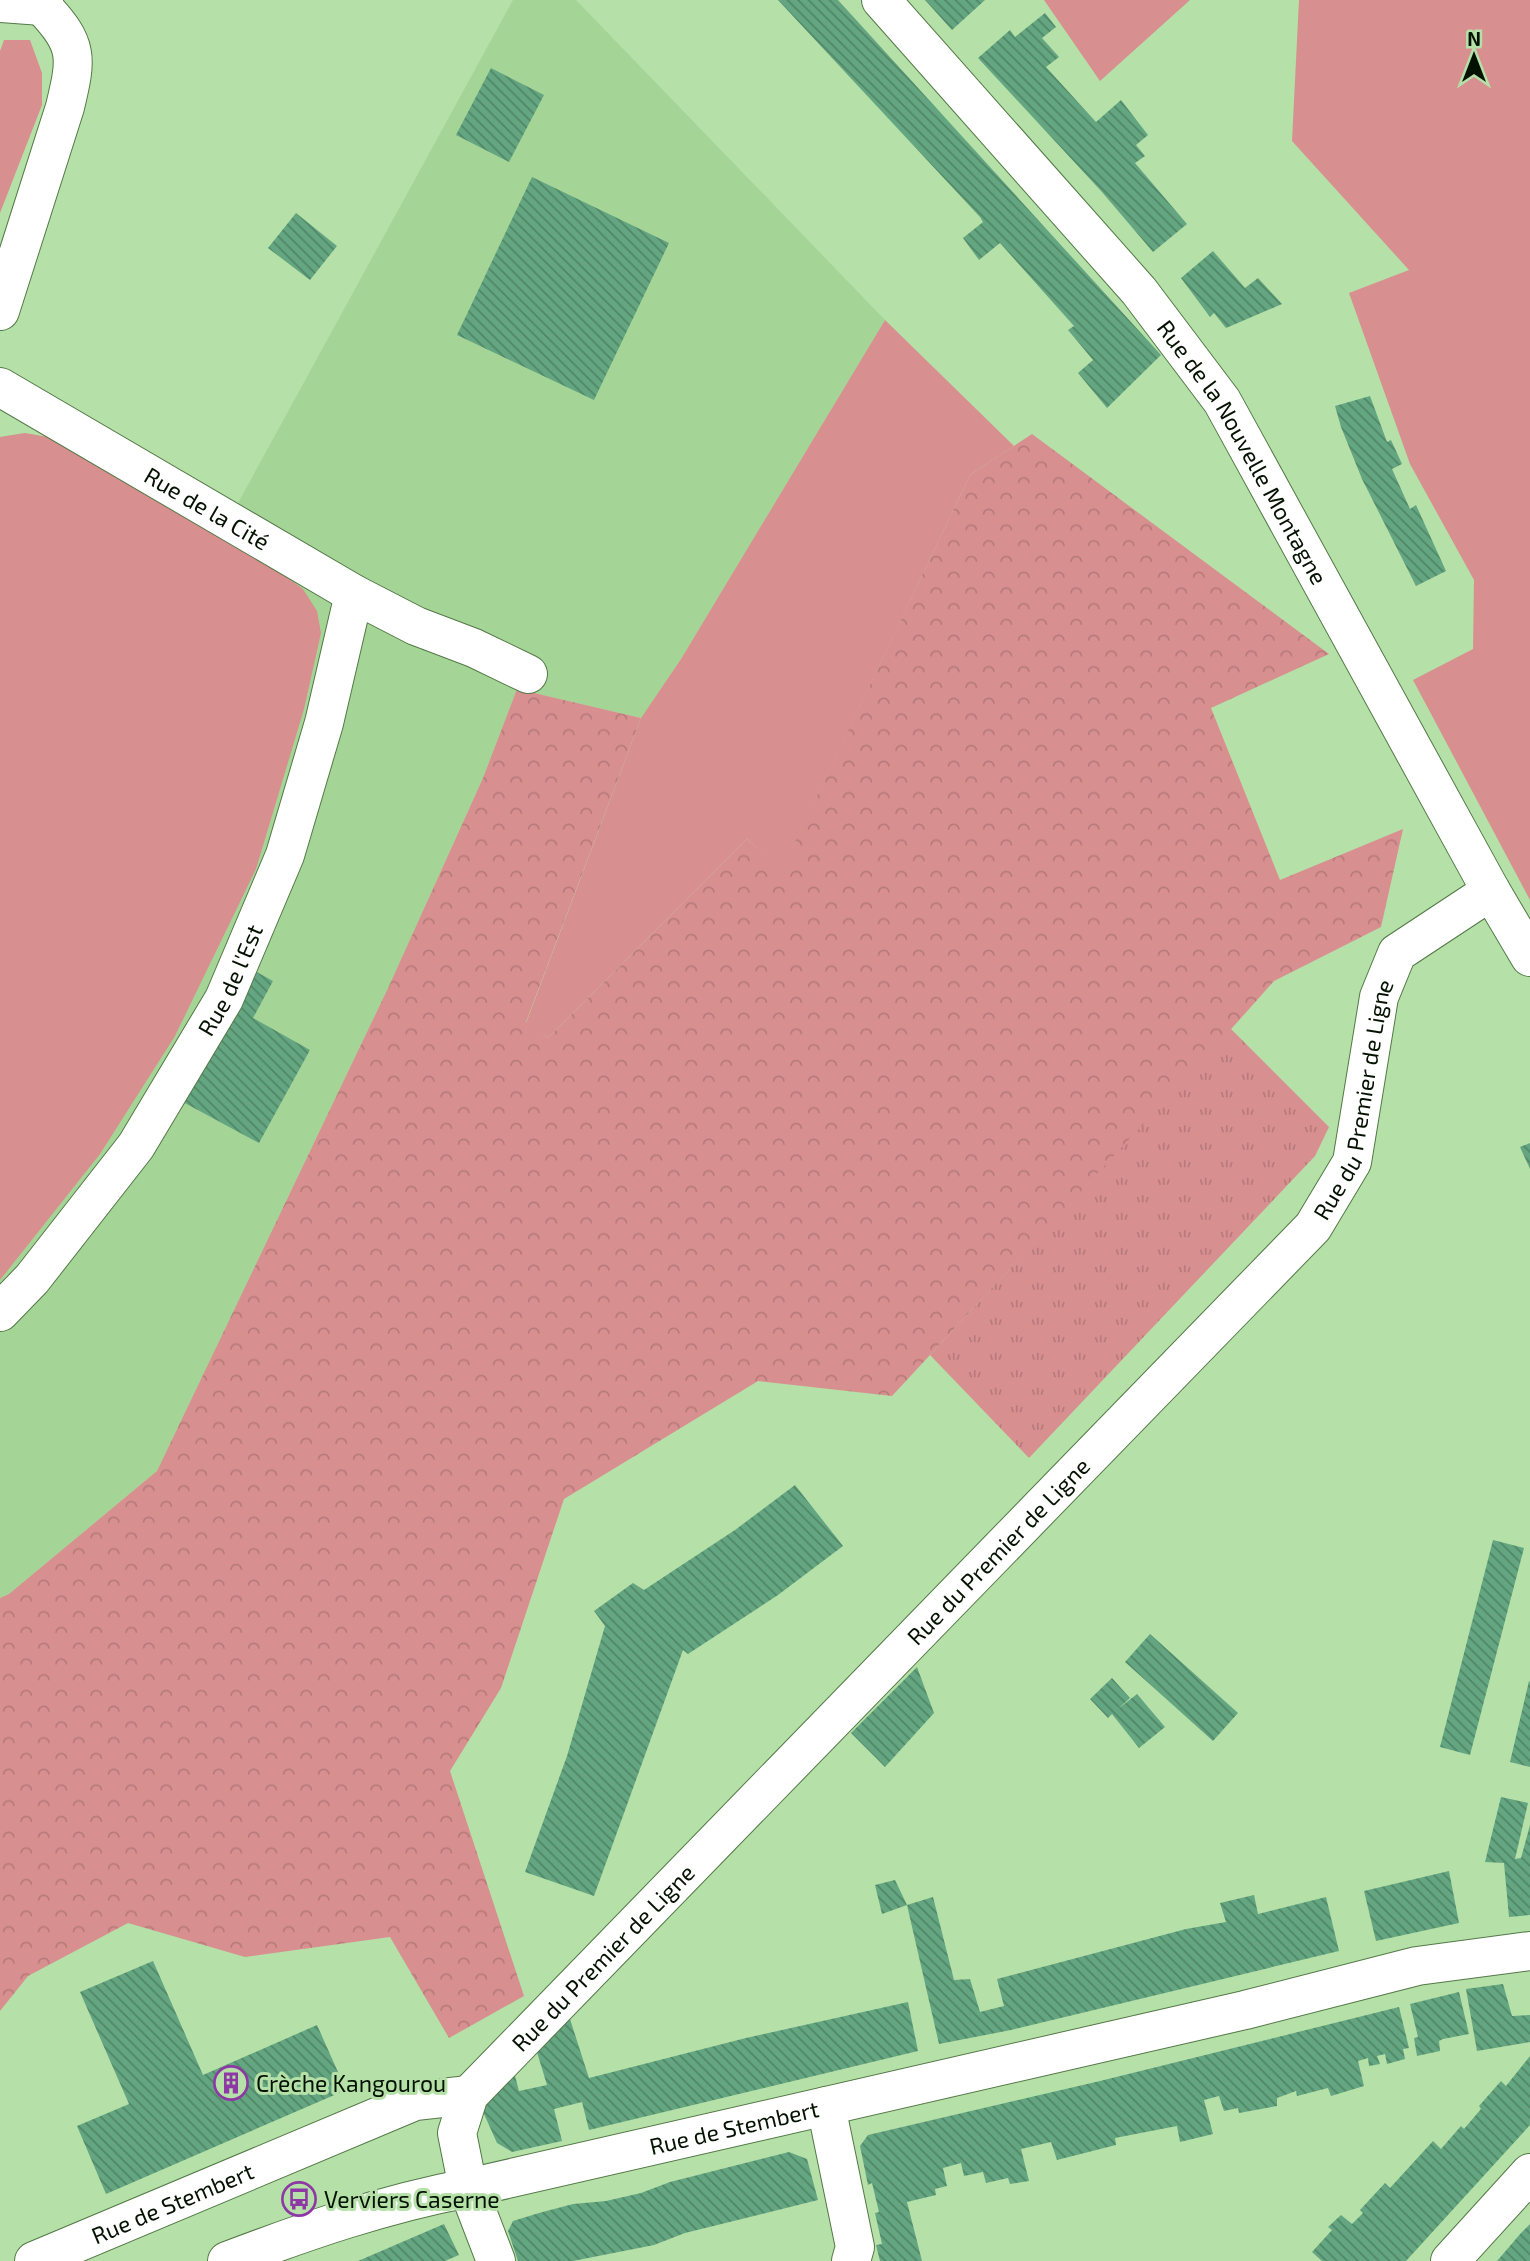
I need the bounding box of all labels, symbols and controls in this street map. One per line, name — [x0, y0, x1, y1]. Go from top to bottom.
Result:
north arrow — [1439, 21, 1509, 91]
text: N — [1467, 27, 1481, 50]
street label: Rue de la Nouvelle Montagne — [1152, 314, 1334, 589]
street label: Rue de la Cité — [140, 461, 275, 556]
street label: Rue de l'Est — [191, 920, 268, 1041]
street label: Rue du Premier de Ligne — [1307, 975, 1399, 1225]
street label: Rue du Premier de Ligne — [901, 1452, 1095, 1650]
street label: Rue du Premier de Ligne — [506, 1858, 700, 2057]
building icon: Crèche Kangourou — [212, 2064, 250, 2102]
place label: Crèche Kangourou — [256, 2069, 446, 2097]
street label: Rue de Stembert — [646, 2094, 822, 2160]
street label: Rue de Stembert — [87, 2156, 258, 2249]
bus stop icon: Verviers Caserne — [280, 2180, 318, 2218]
place label: Verviers Caserne — [324, 2185, 500, 2213]

